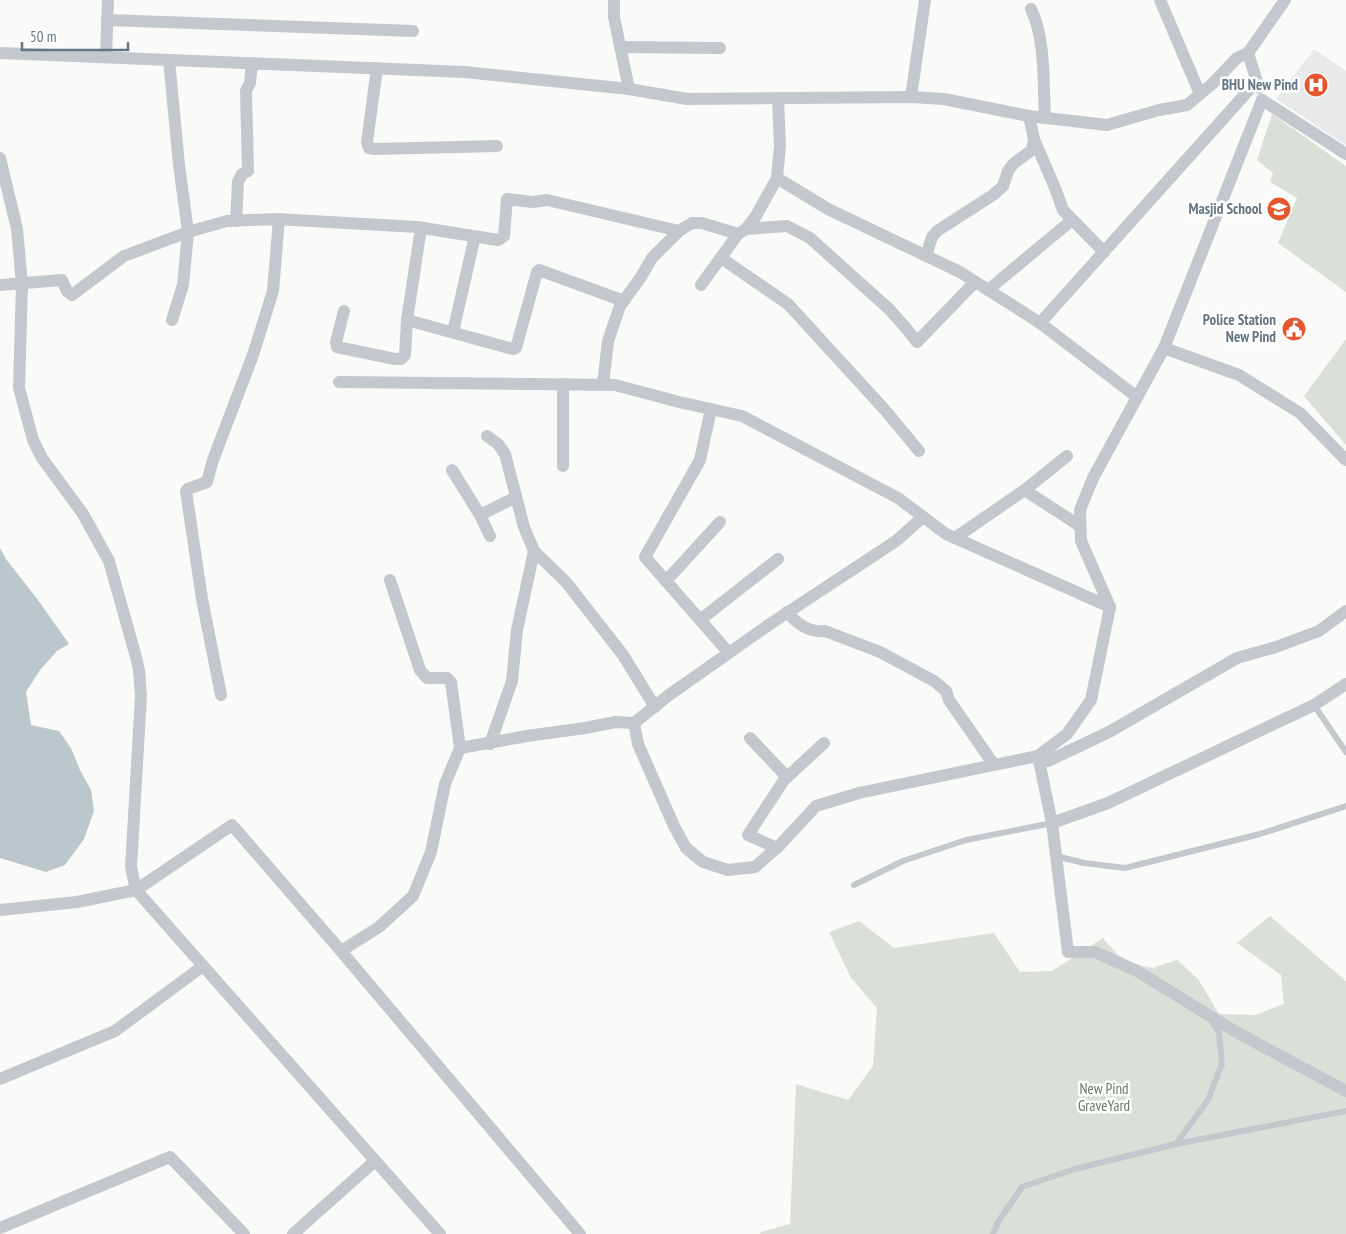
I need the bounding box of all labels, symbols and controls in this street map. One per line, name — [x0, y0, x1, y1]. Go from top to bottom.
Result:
scale bar — [22, 20, 129, 52]
text: 50 m — [30, 27, 56, 46]
hospital icon: BHU New Pind — [1303, 72, 1329, 98]
place label: BHU New Pind — [1222, 75, 1298, 94]
school or university icon: Masjid School — [1266, 196, 1292, 222]
place label: Masjid School — [1189, 199, 1262, 218]
place label: Police Station New Pind — [1203, 310, 1276, 346]
public building icon: Police Station New Pind — [1281, 316, 1307, 342]
park label: New Pind GraveYard — [1078, 1079, 1130, 1115]

